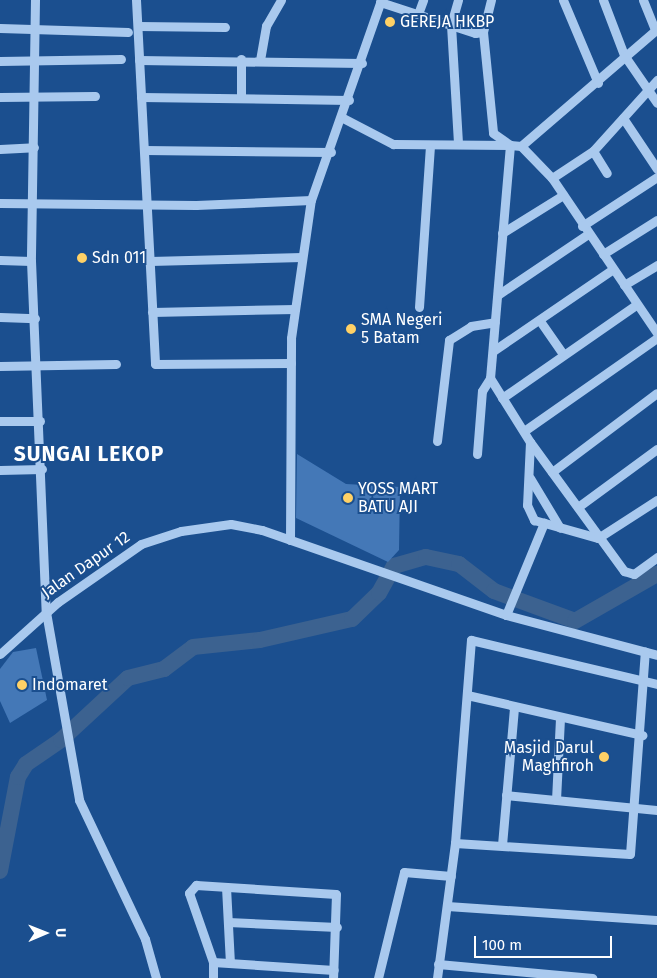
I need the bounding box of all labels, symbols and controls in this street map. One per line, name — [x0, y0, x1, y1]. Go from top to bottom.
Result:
place label: GEREJA HKBP — [400, 12, 494, 32]
marker: GEREJA HKBP — [384, 16, 396, 28]
place label: Sdn 011 — [92, 248, 146, 268]
marker: Sdn 011 — [76, 252, 88, 264]
place label: SMA Negeri 5 Batam — [361, 310, 443, 348]
marker: SMA Negeri 5 Batam — [345, 323, 357, 335]
district label: SUNGAI LEKOP — [12, 441, 166, 467]
place label: YOSS MART BATU AJI — [358, 479, 438, 517]
marker: YOSS MART BATU AJI — [342, 492, 354, 504]
street label: Jalan Dapur 12 — [38, 528, 134, 602]
place label: Indomaret — [32, 675, 108, 695]
marker: Indomaret — [16, 679, 28, 691]
place label: Masjid Darul Maghfiroh — [504, 738, 594, 776]
marker: Masjid Darul Maghfiroh — [598, 751, 610, 763]
north arrow — [20, 908, 70, 958]
scale bar — [477, 926, 614, 958]
text: U — [52, 928, 69, 937]
text: 100 m — [482, 936, 522, 954]

